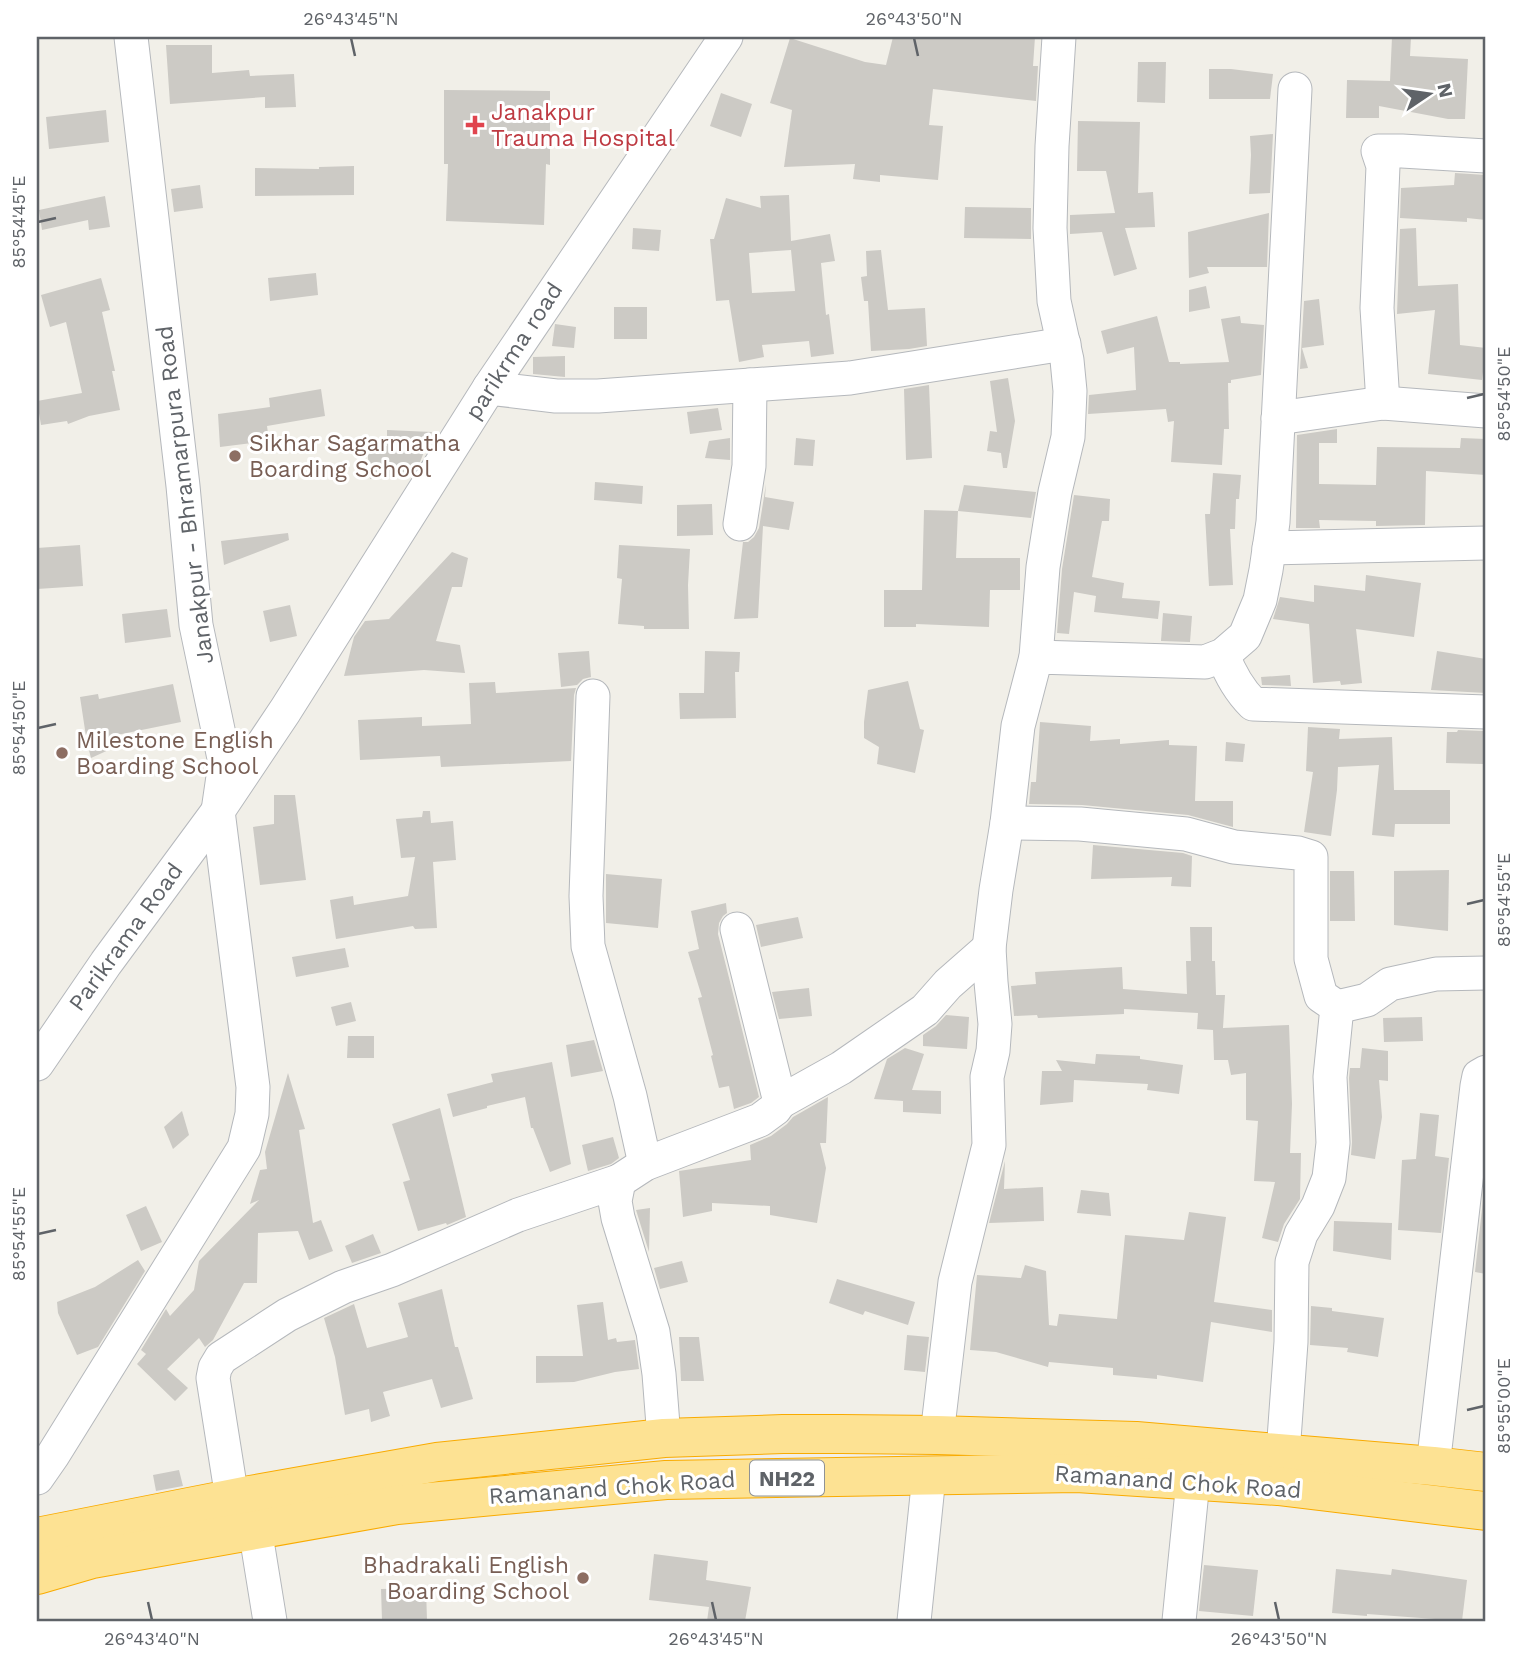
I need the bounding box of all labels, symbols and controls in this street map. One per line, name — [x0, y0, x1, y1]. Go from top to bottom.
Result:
text: 26°43'45"N — [303, 8, 399, 29]
text: 26°43'50"N — [865, 8, 963, 29]
north arrow — [1394, 60, 1464, 130]
text: N — [1432, 81, 1458, 100]
place label: Janakpur Trauma Hospital — [491, 99, 675, 152]
marker: Janakpur Trauma Hospital — [465, 115, 485, 135]
text: 85°54'45"E — [8, 175, 29, 269]
street label: parikrma road — [460, 277, 568, 425]
street label: Janakpur - Bhramarpura Road — [151, 324, 219, 666]
text: 85°54'50"E — [1493, 346, 1514, 442]
place label: Sikhar Sagarmatha Boarding School — [249, 430, 460, 483]
marker: Sikhar Sagarmatha Boarding School — [227, 448, 243, 464]
text: 85°54'50"E — [8, 680, 29, 776]
place label: Milestone English Boarding School — [76, 727, 274, 780]
marker: Milestone English Boarding School — [54, 745, 70, 761]
text: 85°54'55"E — [1493, 853, 1514, 947]
street label: Parikrama Road — [63, 858, 189, 1016]
text: 85°54'55"E — [8, 1187, 29, 1281]
text: 85°55'00"E — [1493, 1358, 1514, 1454]
road number: NH22 — [750, 1460, 824, 1496]
street label: Ramanand Chok Road — [1054, 1460, 1302, 1504]
street label: Ramanand Chok Road — [488, 1466, 736, 1510]
place label: Bhadrakali English Boarding School — [363, 1552, 569, 1605]
marker: Bhadrakali English Boarding School — [575, 1570, 591, 1586]
text: 26°43'40"N — [104, 1628, 200, 1649]
text: 26°43'45"N — [668, 1628, 764, 1649]
text: 26°43'50"N — [1230, 1628, 1328, 1649]

